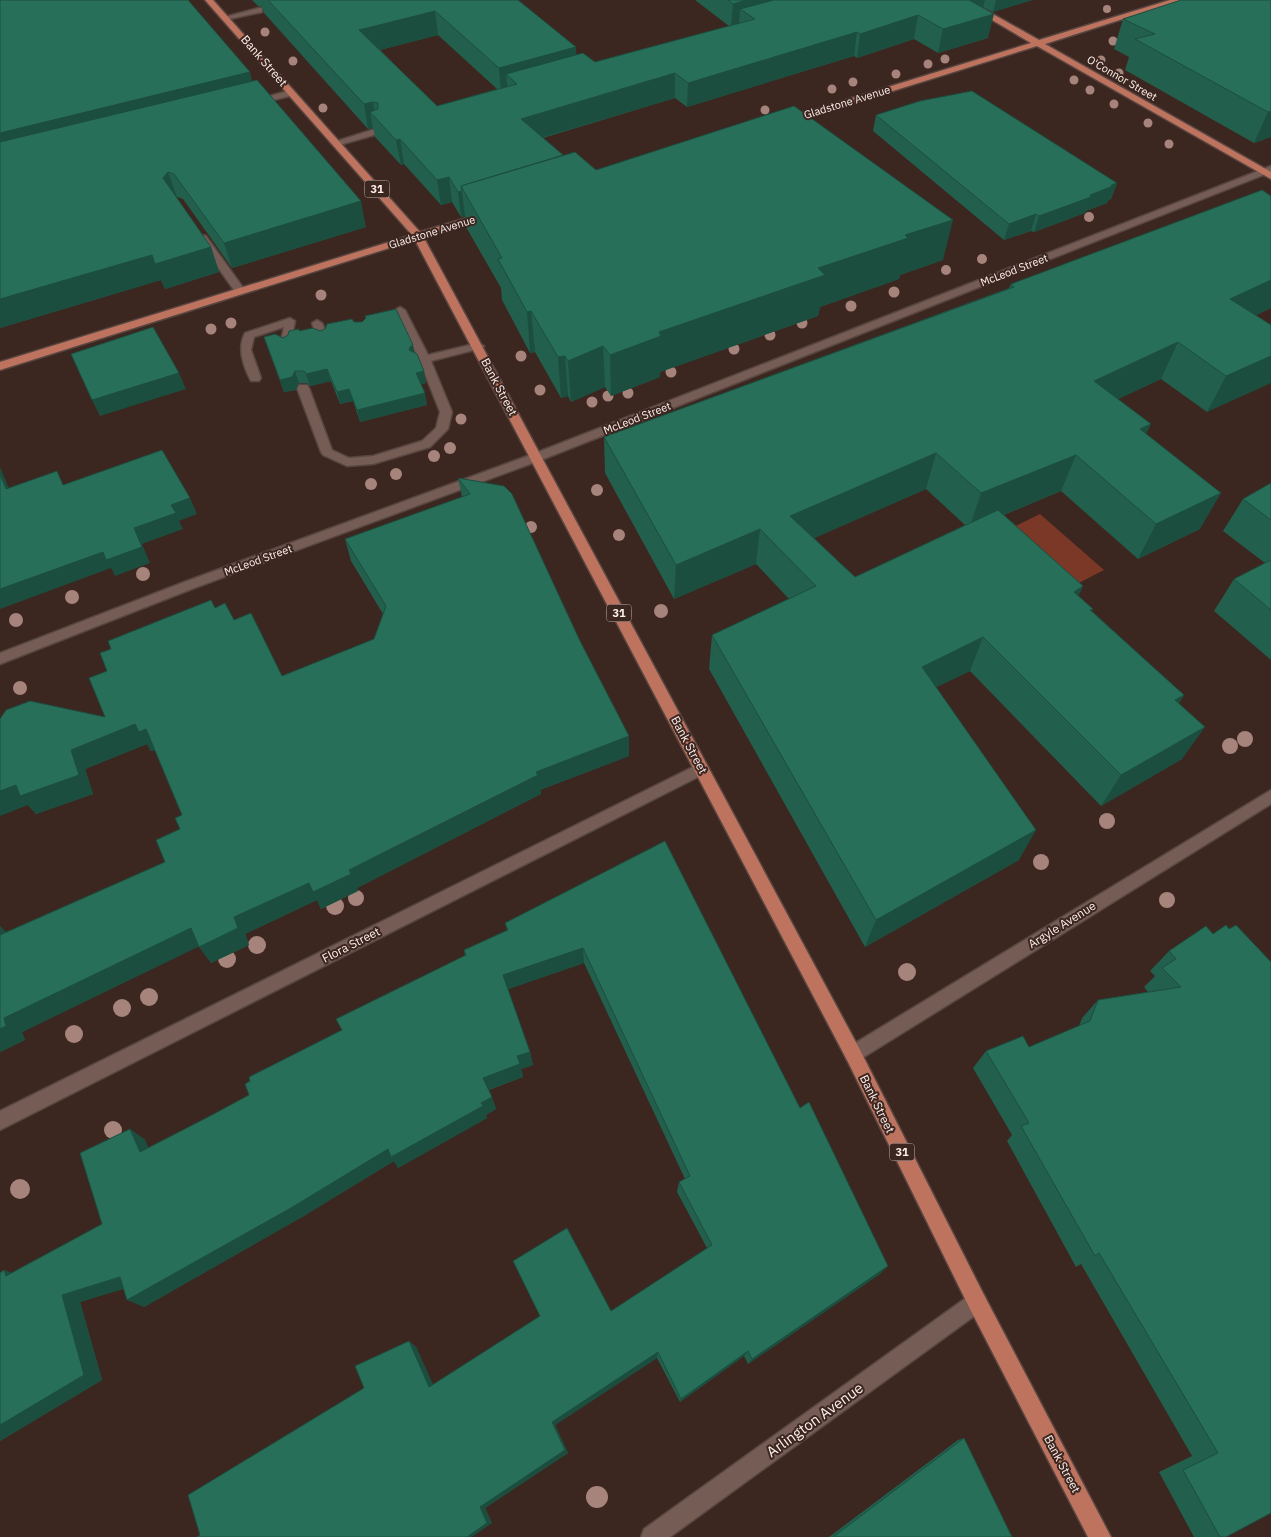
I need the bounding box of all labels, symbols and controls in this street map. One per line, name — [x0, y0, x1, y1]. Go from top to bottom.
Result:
street label: Bank Street — [238, 32, 291, 89]
street label: O'Connor Street — [1084, 52, 1160, 104]
street label: Gladstone Avenue — [802, 82, 892, 122]
road number: 31 — [364, 180, 390, 198]
street label: Gladstone Avenue — [387, 212, 477, 252]
street label: McLeod Street — [978, 251, 1050, 289]
street label: Bank Street — [478, 355, 521, 418]
street label: McLeod Street — [601, 399, 673, 437]
street label: McLeod Street — [222, 541, 294, 579]
road number: 31 — [606, 604, 632, 622]
street label: Bank Street — [668, 713, 711, 776]
street label: Argyle Avenue — [1025, 898, 1099, 951]
street label: Flora Street — [319, 924, 382, 966]
street label: Bank Street — [857, 1072, 898, 1135]
road number: 31 — [890, 1144, 914, 1160]
street label: Arlington Avenue — [763, 1378, 867, 1461]
street label: Bank Street — [1041, 1432, 1084, 1495]

